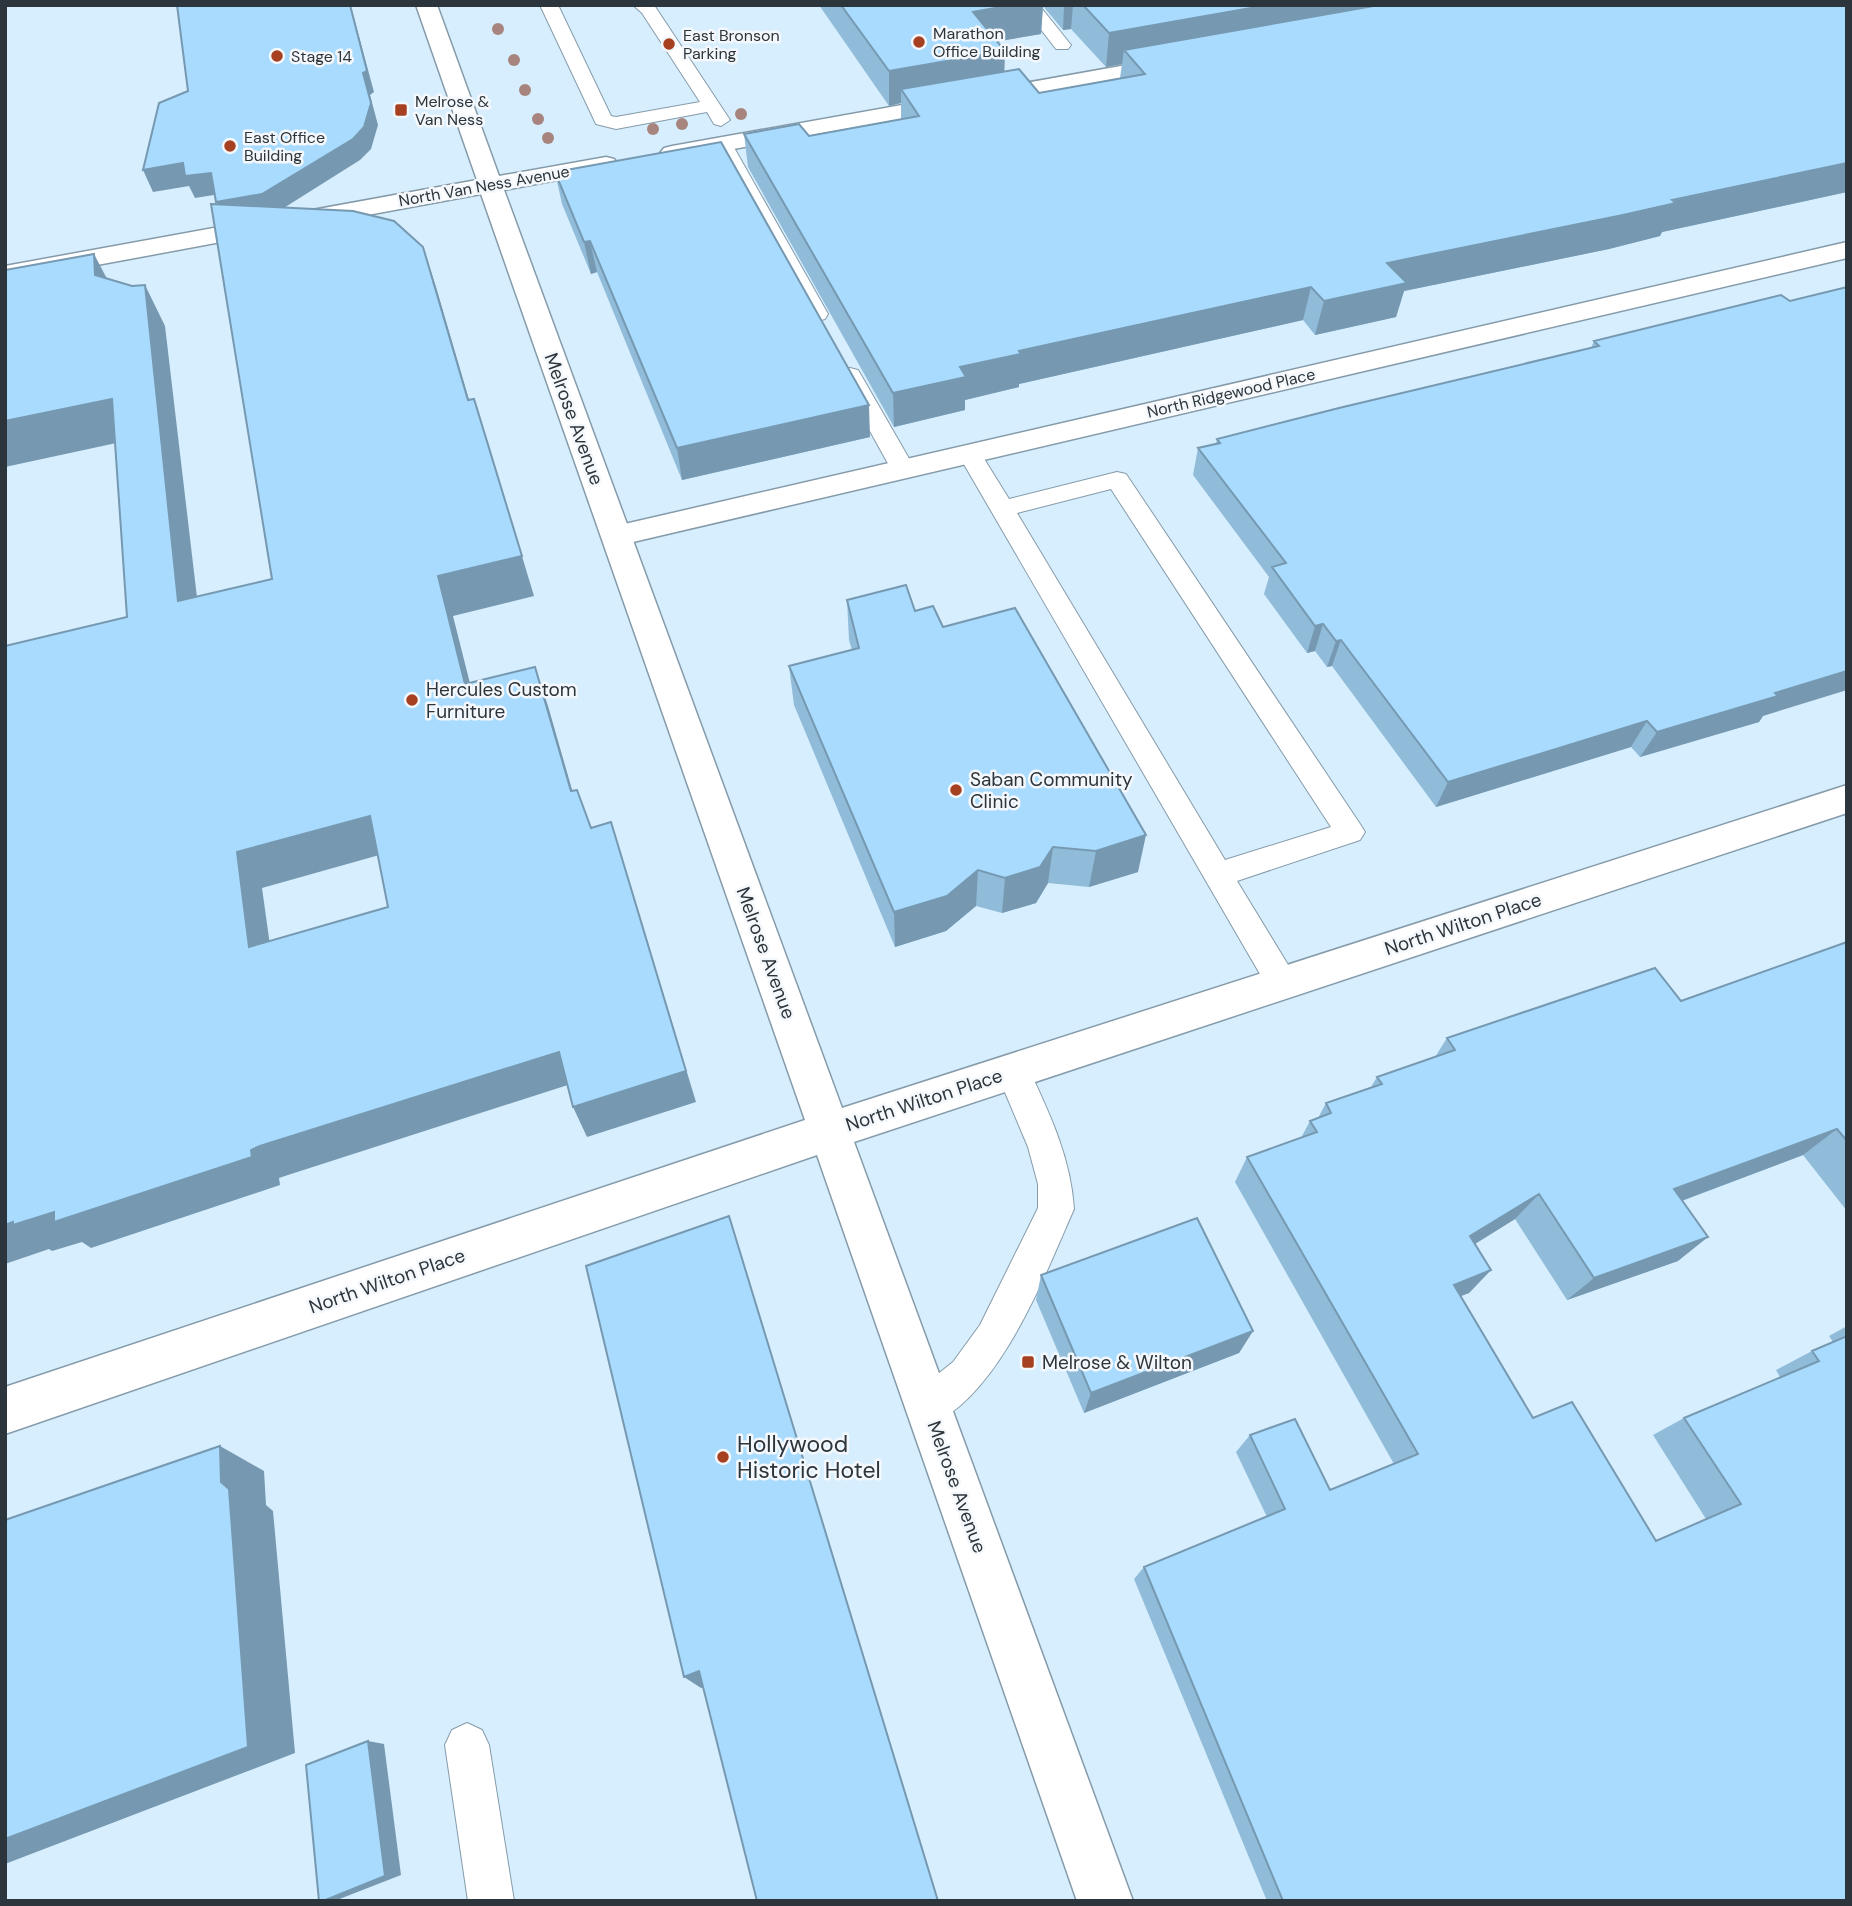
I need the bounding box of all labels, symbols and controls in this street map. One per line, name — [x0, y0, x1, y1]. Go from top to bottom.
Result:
place label: Marathon Office Building — [933, 23, 1041, 62]
place label: East Bronson Parking — [683, 25, 780, 64]
marker: Marathon Office Building — [911, 34, 927, 50]
marker: East Bronson Parking — [661, 36, 677, 52]
place label: Stage 14 — [291, 46, 352, 67]
marker: Stage 14 — [269, 48, 285, 64]
place label: Melrose & Van Ness — [415, 91, 490, 130]
marker: Melrose & Van Ness — [393, 102, 409, 118]
place label: East Office Building — [244, 127, 325, 166]
marker: East Office Building — [222, 138, 238, 154]
street label: North Van Ness Avenue — [397, 161, 571, 211]
street label: Melrose Avenue — [539, 349, 609, 489]
street label: North Ridgewood Place — [1145, 363, 1317, 423]
place label: Hercules Custom Furniture — [426, 677, 577, 724]
marker: Hercules Custom Furniture — [404, 692, 420, 708]
place label: Saban Community Clinic — [970, 767, 1133, 814]
marker: Saban Community Clinic — [948, 782, 964, 798]
street label: Melrose Avenue — [731, 883, 801, 1023]
street label: North Wilton Place — [1381, 887, 1545, 961]
street label: North Wilton Place — [842, 1063, 1006, 1137]
street label: North Wilton Place — [306, 1243, 468, 1319]
place label: Melrose & Wilton — [1042, 1350, 1192, 1375]
marker: Melrose & Wilton — [1020, 1354, 1036, 1370]
street label: Melrose Avenue — [922, 1417, 992, 1557]
place label: Hollywood Historic Hotel — [737, 1429, 881, 1485]
marker: Hollywood Historic Hotel — [715, 1449, 731, 1465]

